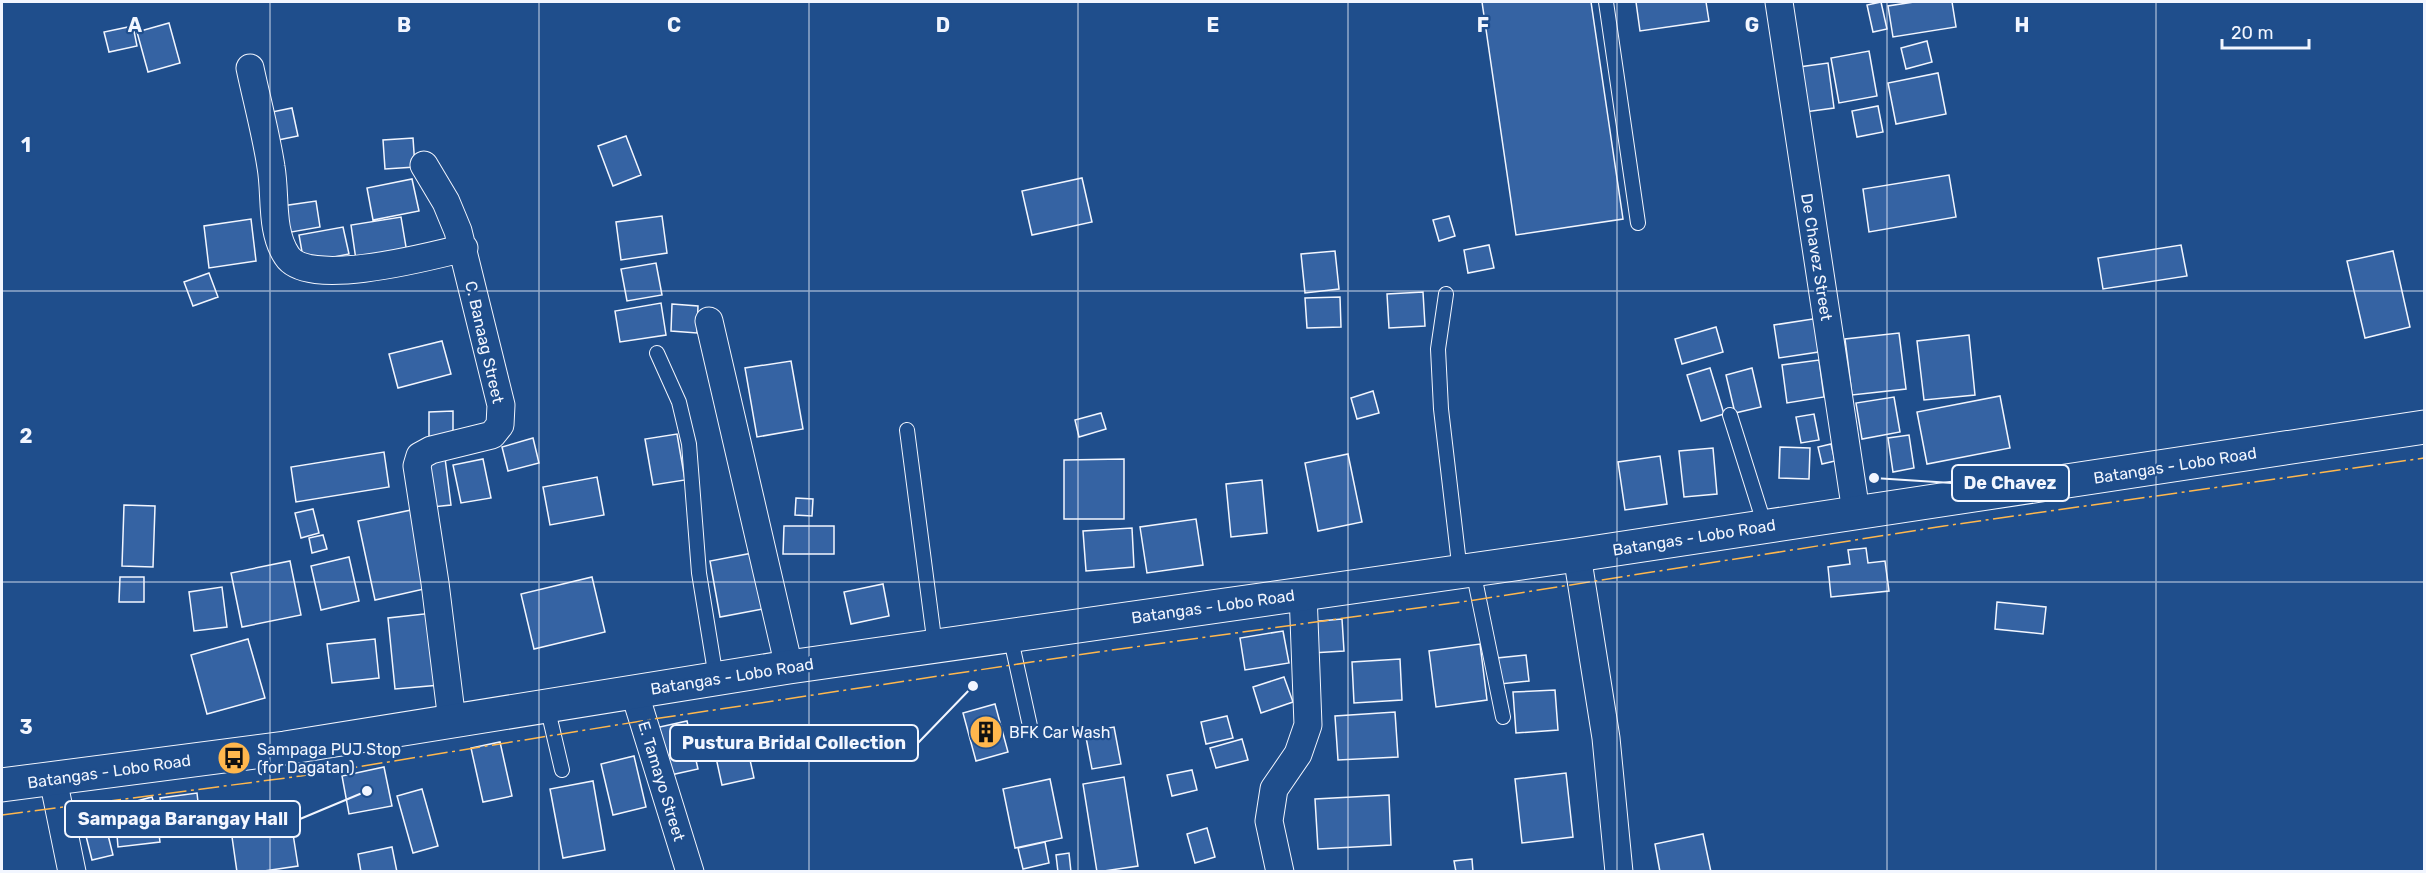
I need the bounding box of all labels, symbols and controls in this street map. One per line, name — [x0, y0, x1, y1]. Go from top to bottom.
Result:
scale bar — [2222, 12, 2309, 50]
text: A — [128, 13, 143, 37]
text: B — [397, 13, 411, 37]
text: C — [667, 13, 681, 37]
text: D — [936, 13, 950, 37]
text: E — [1207, 13, 1219, 37]
text: F — [1477, 13, 1489, 37]
text: G — [1745, 13, 1759, 37]
text: H — [2015, 13, 2029, 37]
text: 20 m — [2231, 22, 2273, 44]
text: 1 — [21, 133, 31, 157]
street label: De Chavez Street — [1797, 192, 1836, 322]
street label: C. Banaag Street — [461, 279, 508, 405]
text: 2 — [20, 424, 33, 448]
street label: Batangas - Lobo Road — [2092, 443, 2258, 488]
callout: De Chavez — [1952, 465, 2069, 501]
text: De Chavez — [1963, 472, 2057, 494]
street label: Batangas - Lobo Road — [1611, 515, 1777, 560]
street label: Batangas - Lobo Road — [1130, 586, 1296, 627]
street label: Batangas - Lobo Road — [649, 654, 815, 699]
building icon: BFK Car Wash — [968, 714, 1004, 750]
text: 3 — [19, 715, 33, 739]
street label: E. Tamayo Street — [634, 719, 689, 844]
place label: BFK Car Wash — [1009, 723, 1110, 742]
callout: Pustura Bridal Collection — [670, 725, 918, 761]
text: Pustura Bridal Collection — [682, 732, 906, 754]
bus stop icon: Sampaga PUJ Stop (for Dagatan) — [216, 740, 252, 776]
place label: Sampaga PUJ Stop (for Dagatan) — [257, 740, 401, 777]
street label: Batangas - Lobo Road — [26, 751, 192, 792]
callout: Sampaga Barangay Hall — [65, 801, 300, 837]
text: Sampaga Barangay Hall — [78, 808, 288, 830]

